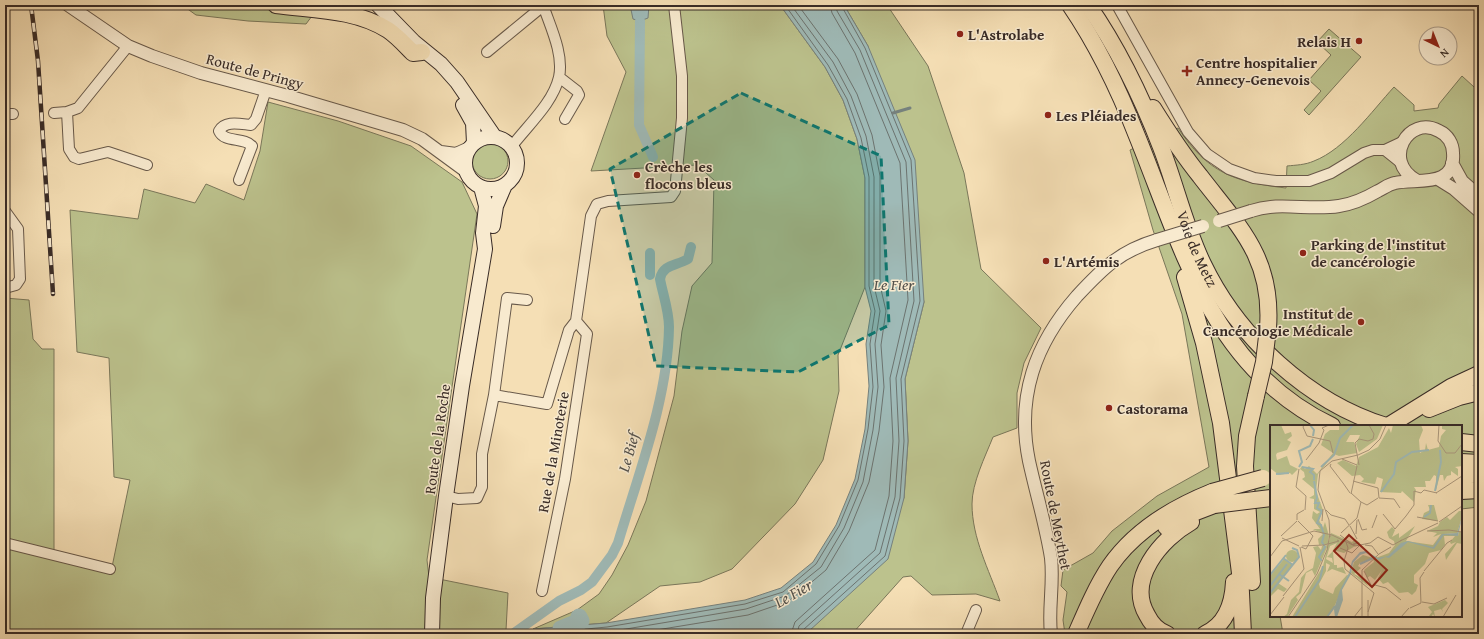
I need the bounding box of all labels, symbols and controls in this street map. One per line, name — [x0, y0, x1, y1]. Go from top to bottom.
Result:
place label: L'Astrolabe — [968, 24, 1044, 45]
north arrow — [1418, 26, 1458, 66]
marker: L'Astrolabe — [955, 29, 965, 39]
place label: Relais H — [1297, 31, 1351, 52]
marker: Relais H — [1354, 36, 1364, 46]
text: N — [1436, 45, 1453, 62]
street label: Route de Pringy — [204, 48, 307, 94]
place label: Centre hospitalier Annecy-Genevois — [1196, 52, 1317, 90]
marker: Centre hospitalier Annecy-Genevois — [1181, 65, 1193, 77]
place label: Les Pléiades — [1056, 105, 1136, 126]
marker: Les Pléiades — [1043, 110, 1053, 120]
place label: Crèche les flocons bleus — [645, 156, 732, 194]
marker: Crèche les flocons bleus — [632, 170, 642, 180]
street label: Voie de Metz — [1172, 208, 1224, 291]
place label: Parking de l'institut de cancérologie — [1311, 234, 1446, 272]
marker: Parking de l'institut de cancérologie — [1298, 248, 1308, 258]
place label: L'Artémis — [1054, 251, 1119, 272]
marker: L'Artémis — [1041, 256, 1051, 266]
water label: Le Fier — [873, 272, 915, 296]
place label: Institut de Cancérologie Médicale — [1203, 303, 1353, 341]
marker: Institut de Cancérologie Médicale — [1356, 317, 1366, 327]
street label: Route de la Roche — [419, 382, 455, 496]
street label: Rue de la Minoterie — [532, 390, 574, 514]
place label: Castorama — [1117, 398, 1189, 419]
marker: Castorama — [1104, 403, 1114, 413]
inset map — [1270, 425, 1462, 617]
water label: Le Bief — [611, 426, 646, 476]
street label: Route de Meythet — [1035, 458, 1077, 572]
water label: Le Fier — [769, 572, 817, 614]

